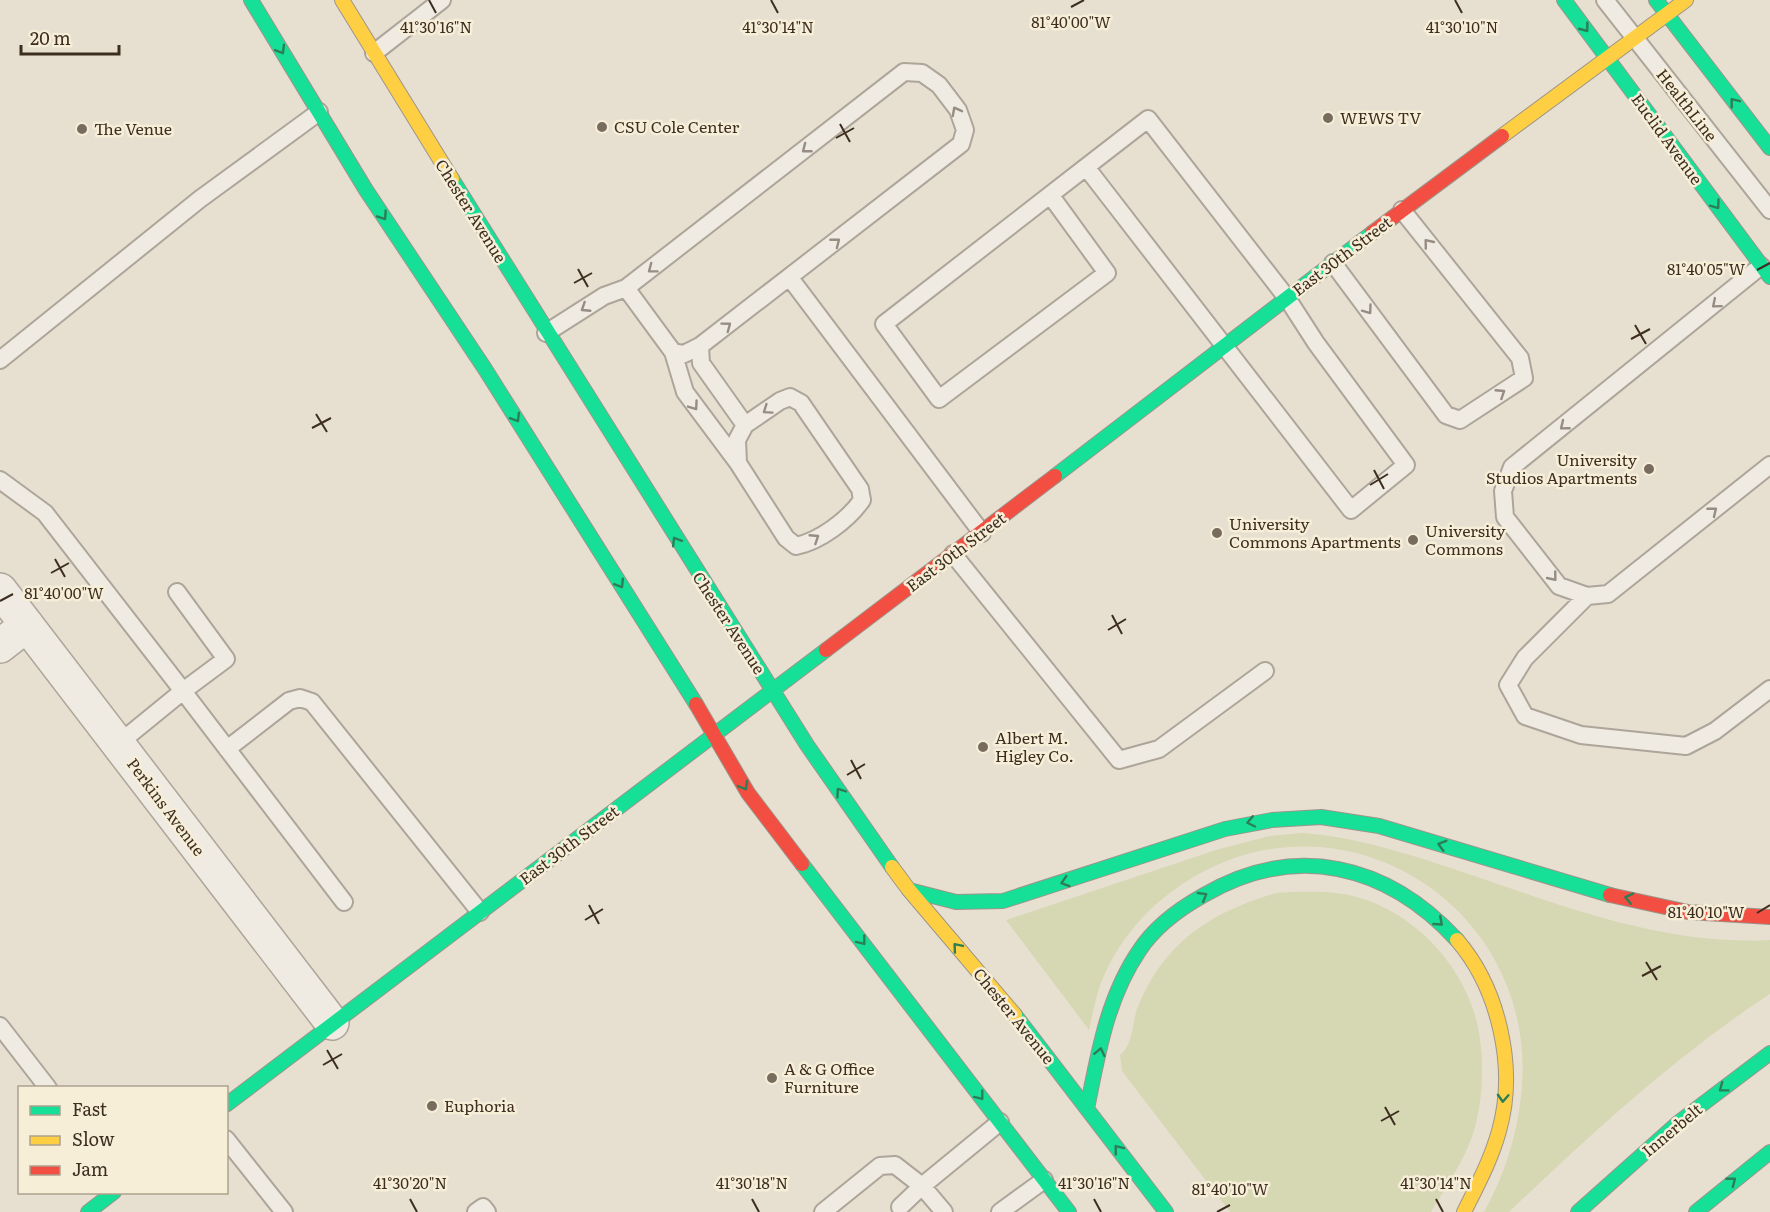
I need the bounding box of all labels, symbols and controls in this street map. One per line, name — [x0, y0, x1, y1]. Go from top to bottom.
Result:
text: 81°40'00"W — [1031, 10, 1111, 33]
text: 41°30'16"N — [400, 15, 472, 38]
text: 41°30'14"N — [742, 15, 814, 38]
text: 41°30'10"N — [1426, 15, 1498, 38]
scale bar — [21, 18, 118, 56]
one-way arrow — [1578, 22, 1589, 33]
text: 20 m — [30, 24, 71, 51]
one-way arrow — [274, 44, 286, 54]
street label: HealthLine — [1652, 63, 1724, 146]
street label: Euclid Avenue — [1626, 88, 1709, 189]
one-way arrow — [1731, 98, 1742, 109]
place label: WEWS TV — [1340, 105, 1421, 129]
one-way arrow — [952, 106, 963, 117]
marker: WEWS TV — [1321, 111, 1335, 125]
place label: CSU Cole Center — [614, 114, 740, 138]
place label: The Venue — [94, 116, 172, 140]
marker: CSU Cole Center — [595, 120, 609, 134]
marker: The Venue — [75, 122, 89, 136]
one-way arrow — [801, 141, 812, 152]
street label: Chester Avenue — [430, 154, 513, 267]
one-way arrow — [1709, 199, 1720, 210]
street label: East 30th Street — [1287, 209, 1397, 301]
one-way arrow — [376, 210, 388, 220]
one-way arrow — [829, 238, 840, 249]
one-way arrow — [1425, 238, 1436, 249]
text: 81°40'05"W — [1667, 257, 1746, 280]
one-way arrow — [647, 261, 658, 272]
one-way arrow — [1712, 297, 1723, 308]
one-way arrow — [581, 301, 592, 312]
one-way arrow — [1361, 304, 1372, 315]
one-way arrow — [720, 322, 731, 333]
one-way arrow — [1495, 389, 1506, 400]
one-way arrow — [687, 399, 698, 410]
one-way arrow — [762, 403, 773, 414]
one-way arrow — [509, 412, 520, 423]
one-way arrow — [1560, 418, 1571, 429]
place label: University Studios Apartments — [1486, 447, 1638, 489]
marker: University Studios Apartments — [1642, 462, 1656, 476]
street label: East 30th Street — [901, 505, 1011, 597]
one-way arrow — [1706, 507, 1717, 518]
place label: University Commons Apartments — [1229, 511, 1401, 553]
place label: University Commons — [1425, 518, 1506, 560]
marker: University Commons Apartments — [1210, 526, 1224, 540]
marker: University Commons — [1406, 533, 1420, 547]
one-way arrow — [809, 534, 819, 546]
one-way arrow — [672, 536, 683, 547]
street label: Chester Avenue — [688, 566, 772, 679]
one-way arrow — [1545, 571, 1556, 582]
one-way arrow — [612, 578, 624, 588]
text: 81°40'00"W — [24, 581, 104, 604]
place label: Albert M. Higley Co. — [995, 725, 1074, 767]
marker: Albert M. Higley Co. — [976, 740, 990, 754]
street label: Perkins Avenue — [122, 752, 212, 860]
one-way arrow — [737, 780, 748, 790]
one-way arrow — [836, 787, 847, 798]
street label: East 30th Street — [514, 798, 624, 890]
one-way arrow — [1246, 815, 1256, 828]
one-way arrow — [1437, 839, 1447, 852]
one-way arrow — [1060, 874, 1071, 887]
one-way arrow — [1197, 891, 1207, 903]
one-way arrow — [1625, 892, 1635, 905]
text: 81°40'10"W — [1668, 900, 1745, 923]
one-way arrow — [1432, 915, 1443, 926]
one-way arrow — [854, 935, 865, 946]
one-way arrow — [954, 943, 965, 954]
street label: Chester Avenue — [968, 962, 1061, 1069]
one-way arrow — [1092, 1047, 1105, 1057]
place label: A & G Office Furniture — [784, 1056, 875, 1098]
marker: A & G Office Furniture — [765, 1071, 779, 1085]
one-way arrow — [1719, 1081, 1730, 1092]
legend — [18, 1086, 228, 1194]
one-way arrow — [973, 1089, 984, 1100]
place label: Euphoria — [444, 1093, 515, 1117]
one-way arrow — [1496, 1094, 1509, 1103]
text: Fast — [72, 1095, 108, 1122]
street label: Innerbelt — [1636, 1096, 1707, 1162]
marker: Euphoria — [425, 1099, 439, 1113]
text: Slow — [72, 1125, 115, 1152]
one-way arrow — [1114, 1145, 1125, 1156]
text: Jam — [72, 1155, 108, 1182]
text: 41°30'20"N — [373, 1171, 447, 1194]
text: 41°30'18"N — [716, 1171, 788, 1194]
text: 41°30'16"N — [1058, 1171, 1130, 1194]
text: 41°30'14"N — [1400, 1171, 1472, 1194]
text: 81°40'10"W — [1192, 1177, 1269, 1200]
one-way arrow — [1726, 1177, 1737, 1188]

